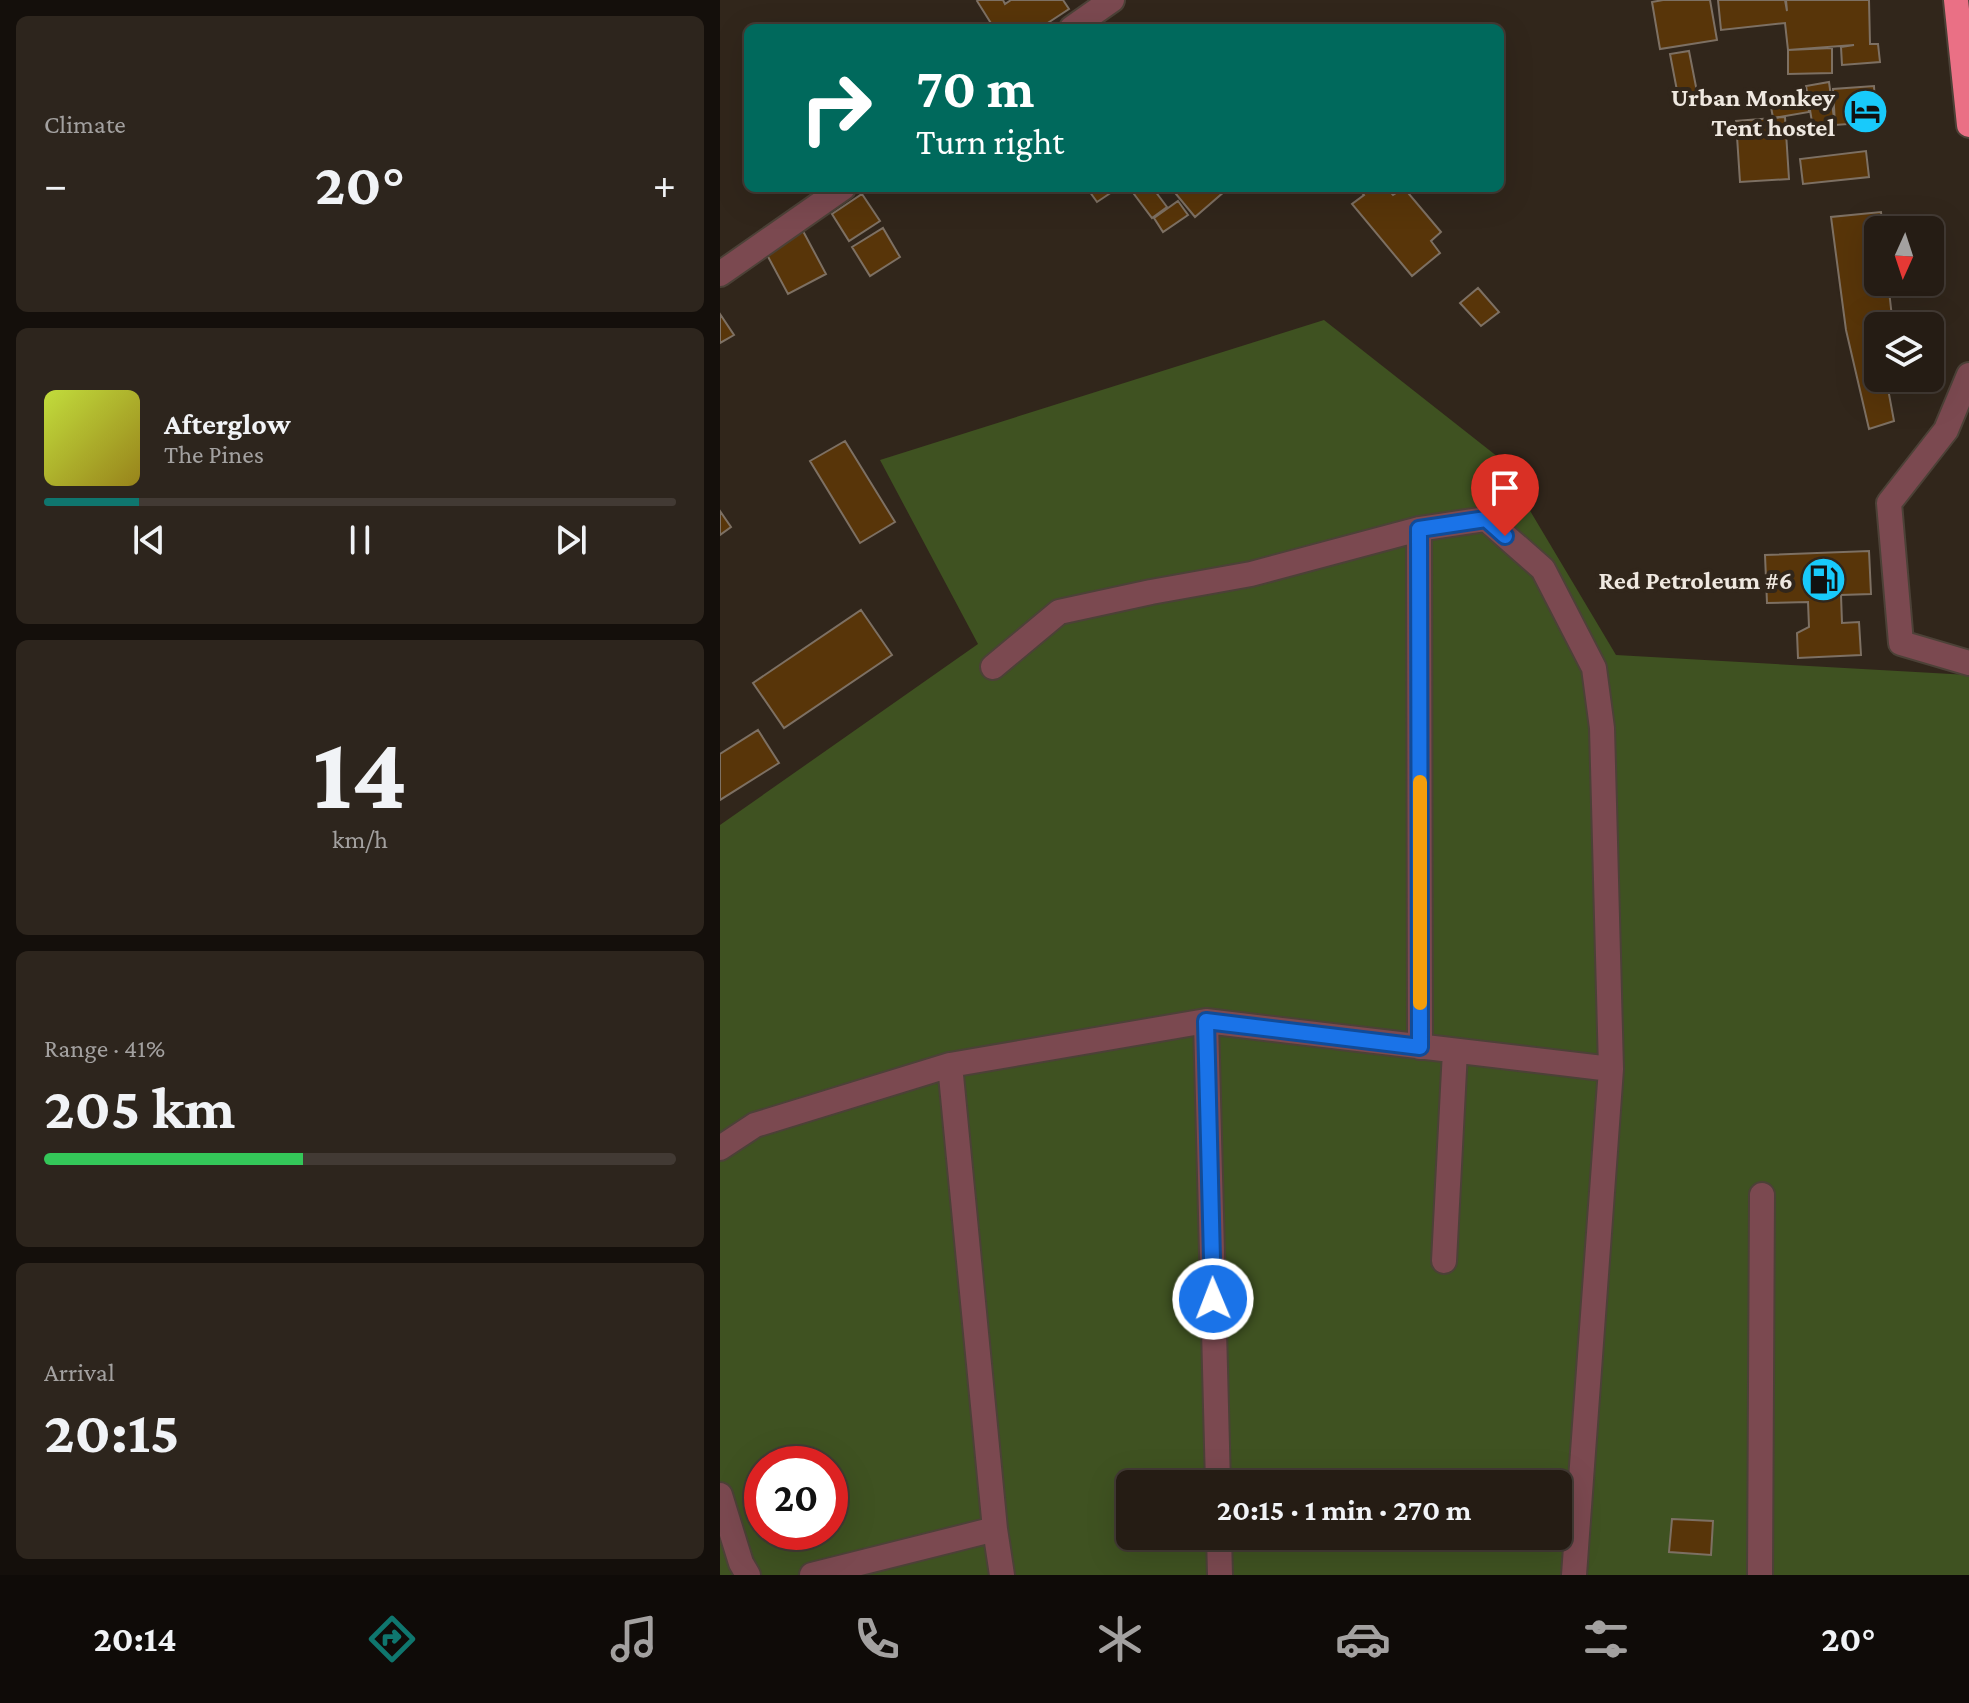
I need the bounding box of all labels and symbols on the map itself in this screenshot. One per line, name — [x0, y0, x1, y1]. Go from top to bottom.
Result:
place label: Urban Monkey Tent hostel — [1671, 83, 1835, 142]
hotel icon: Urban Monkey Tent hostel — [1842, 88, 1890, 136]
north arrow — [1864, 216, 1944, 296]
pin — [1471, 454, 1539, 536]
fuel station icon: Red Petroleum #6 — [1800, 556, 1848, 604]
place label: Red Petroleum #6 — [1598, 566, 1793, 595]
position arrow — [1171, 1257, 1255, 1341]
speed limit sign: 20 — [744, 1446, 848, 1550]

